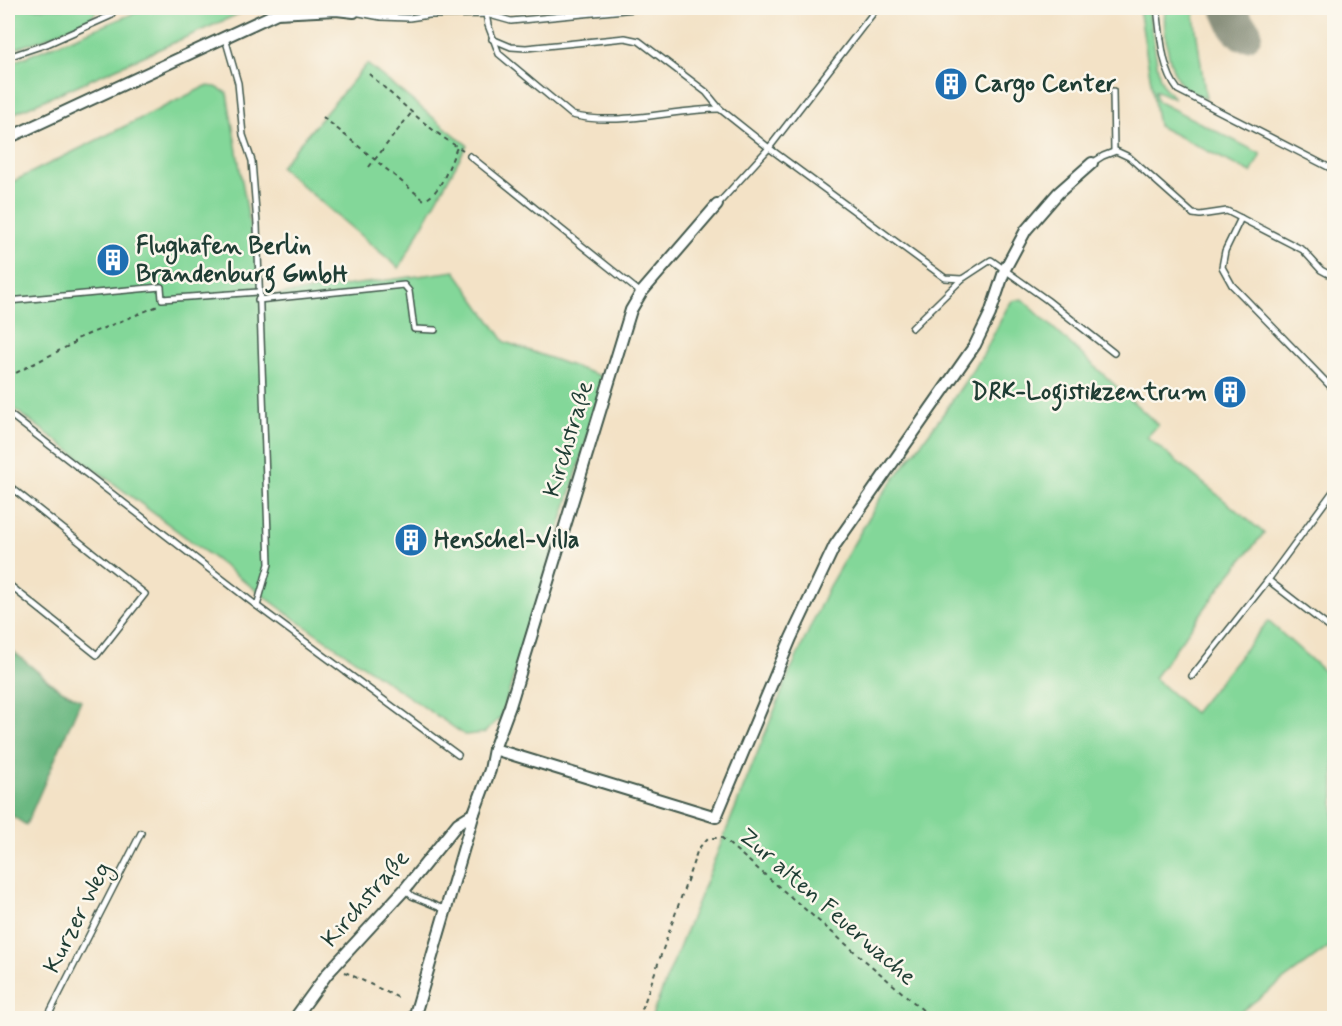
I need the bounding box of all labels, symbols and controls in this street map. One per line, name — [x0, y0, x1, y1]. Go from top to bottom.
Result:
building icon: Cargo Center — [933, 66, 969, 102]
place label: Cargo Center — [974, 69, 1116, 103]
place label: Flughafen Berlin Brandenburg GmbH — [136, 231, 348, 293]
building icon: Flughafen Berlin Brandenburg GmbH — [95, 242, 131, 278]
building icon: DRK-Logistikzentrum — [1212, 374, 1248, 410]
street label: Kirchstraße — [537, 377, 601, 501]
place label: DRK-Logistikzentrum — [971, 377, 1207, 411]
building icon: Henschel-Villa — [393, 522, 429, 558]
place label: Henschel-Villa — [434, 525, 580, 556]
street label: Zur alten Feuerwache — [732, 821, 922, 993]
street label: Kirchstraße — [315, 843, 417, 954]
street label: Kurzer Weg — [37, 857, 121, 980]

